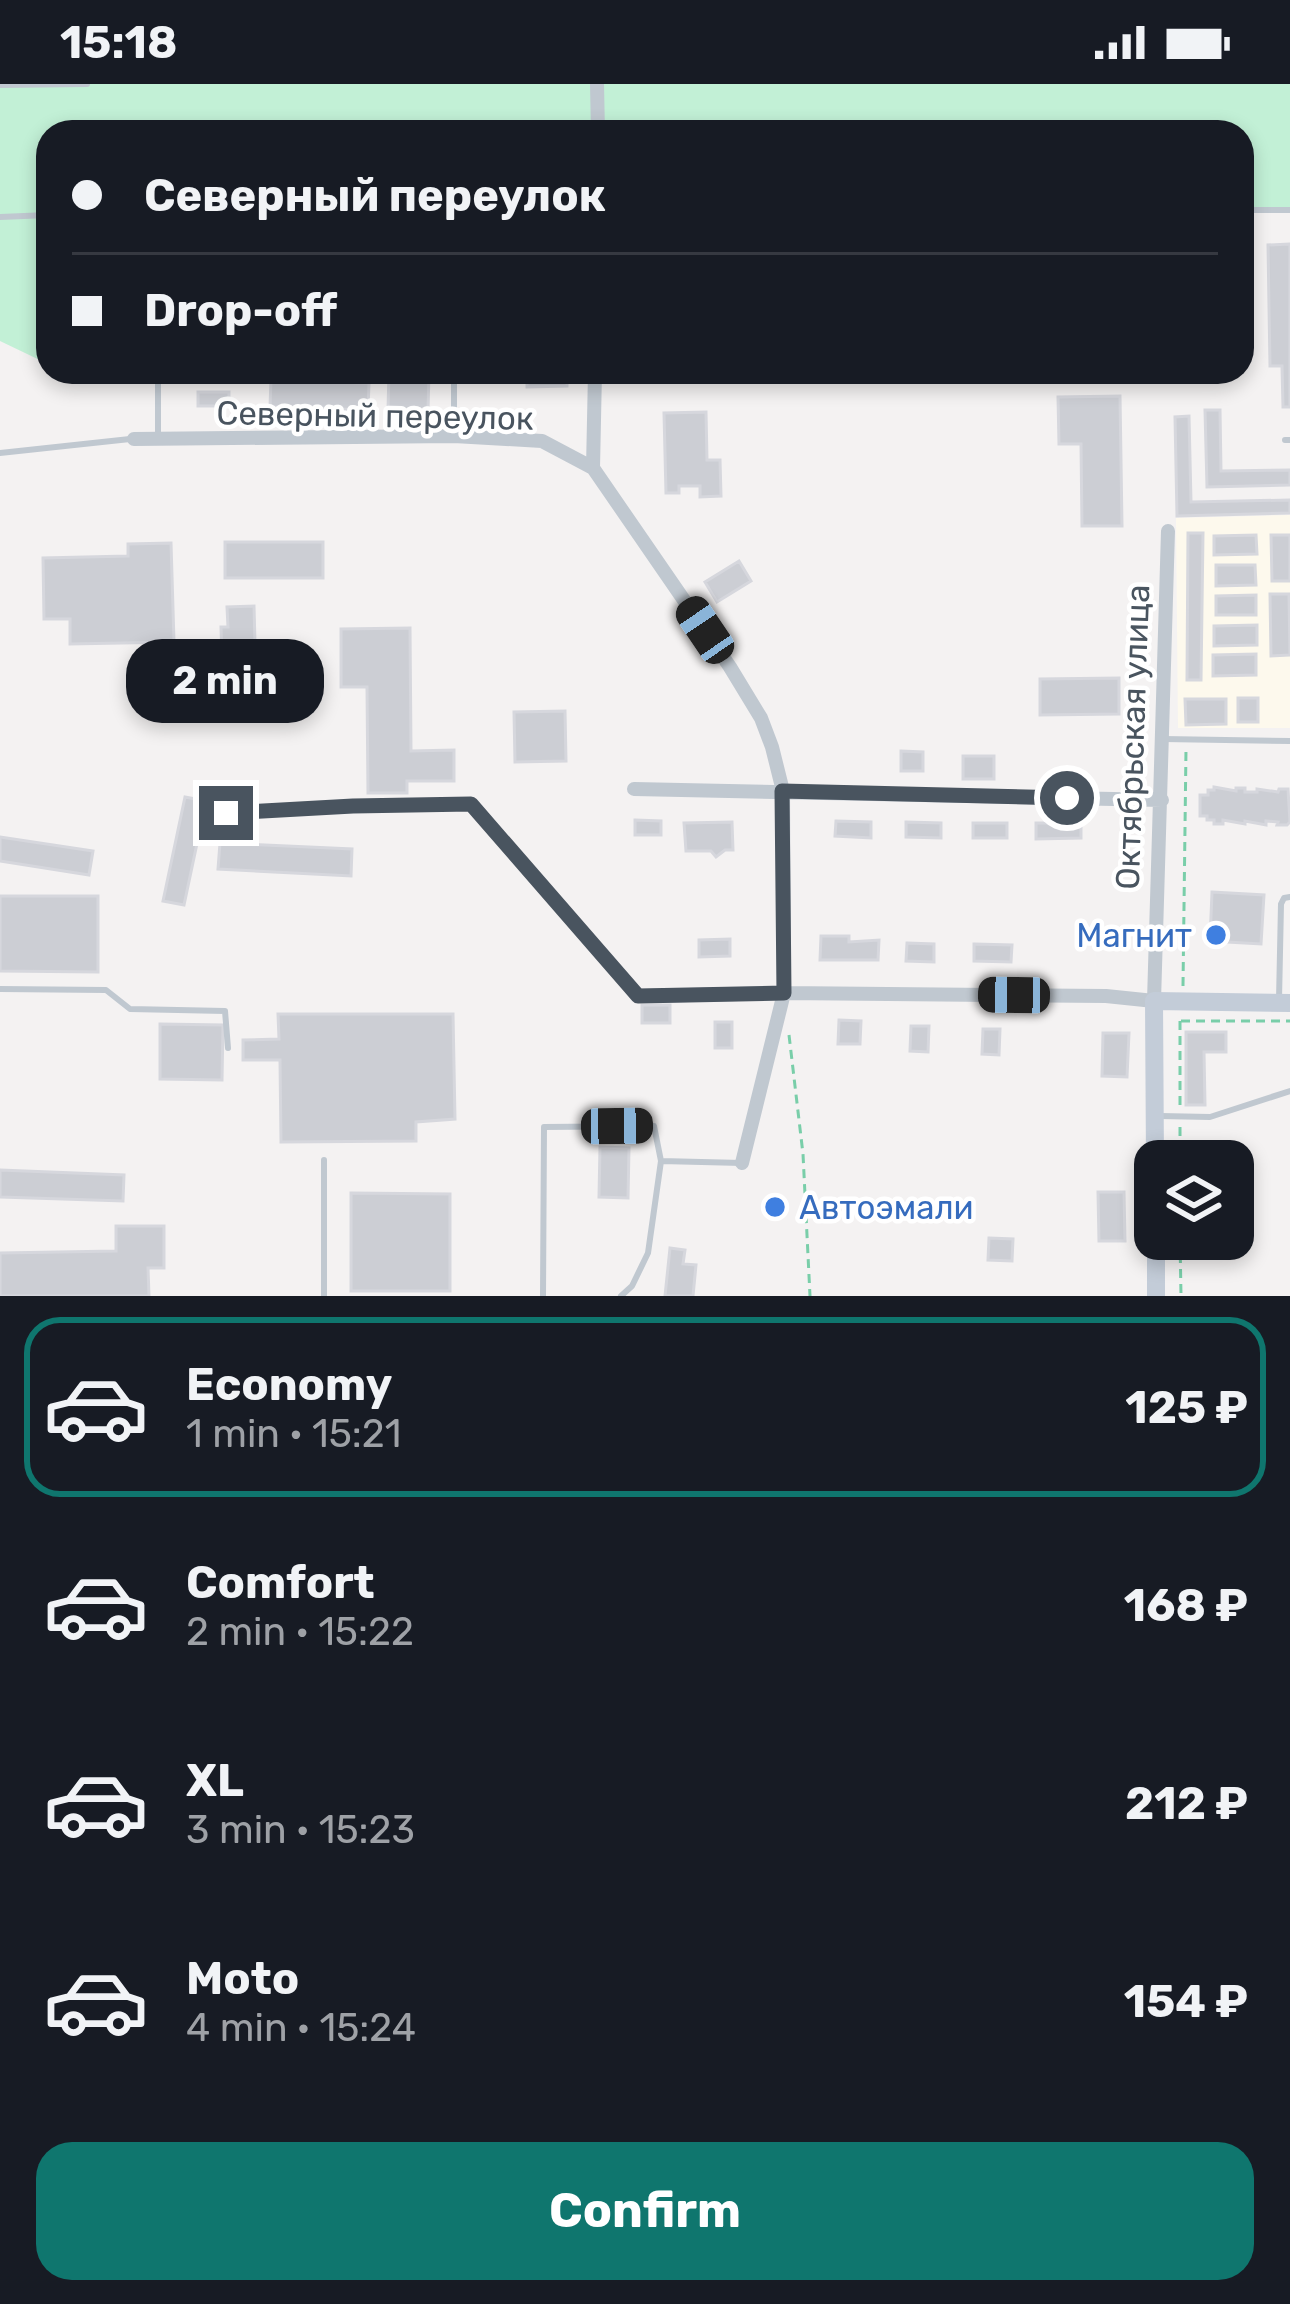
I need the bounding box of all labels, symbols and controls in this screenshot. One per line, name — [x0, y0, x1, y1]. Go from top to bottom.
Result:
text: 15:18 — [60, 16, 177, 69]
text: Северный переулок — [144, 169, 606, 222]
text: Drop-off — [144, 284, 337, 337]
street label: Северный переулок — [216, 393, 534, 438]
street label: Октябрьская улица — [1108, 584, 1157, 890]
car — [670, 590, 740, 670]
callout: 2 min — [127, 639, 325, 723]
text: 2 min — [172, 658, 278, 704]
route start — [1040, 771, 1094, 825]
route end — [199, 786, 253, 840]
place label: Магнит — [1076, 916, 1192, 955]
marker: Магнит — [1203, 922, 1229, 948]
car — [978, 976, 1050, 1014]
car — [581, 1107, 653, 1145]
map controls — [1134, 1140, 1254, 1260]
button: layers — [1134, 1140, 1254, 1260]
place label: Автоэмали — [799, 1188, 974, 1227]
marker: Автоэмали — [762, 1194, 788, 1220]
icon: car — [42, 1353, 150, 1461]
text: Economy — [186, 1358, 392, 1411]
text: 125 ₽ — [1125, 1381, 1248, 1434]
text: 1 min · 15:21 — [186, 1411, 401, 1457]
icon: car — [42, 1551, 150, 1659]
text: Comfort — [186, 1556, 375, 1609]
text: 168 ₽ — [1124, 1579, 1248, 1632]
text: 2 min · 15:22 — [186, 1609, 414, 1655]
icon: car — [42, 1749, 150, 1857]
text: XL — [186, 1754, 244, 1807]
text: 212 ₽ — [1125, 1777, 1248, 1830]
text: 3 min · 15:23 — [186, 1807, 415, 1853]
icon: car — [42, 1947, 150, 2055]
text: Moto — [186, 1952, 299, 2005]
text: 154 ₽ — [1124, 1975, 1248, 2028]
text: 4 min · 15:24 — [186, 2005, 416, 2051]
button: Confirm — [36, 2142, 1254, 2280]

